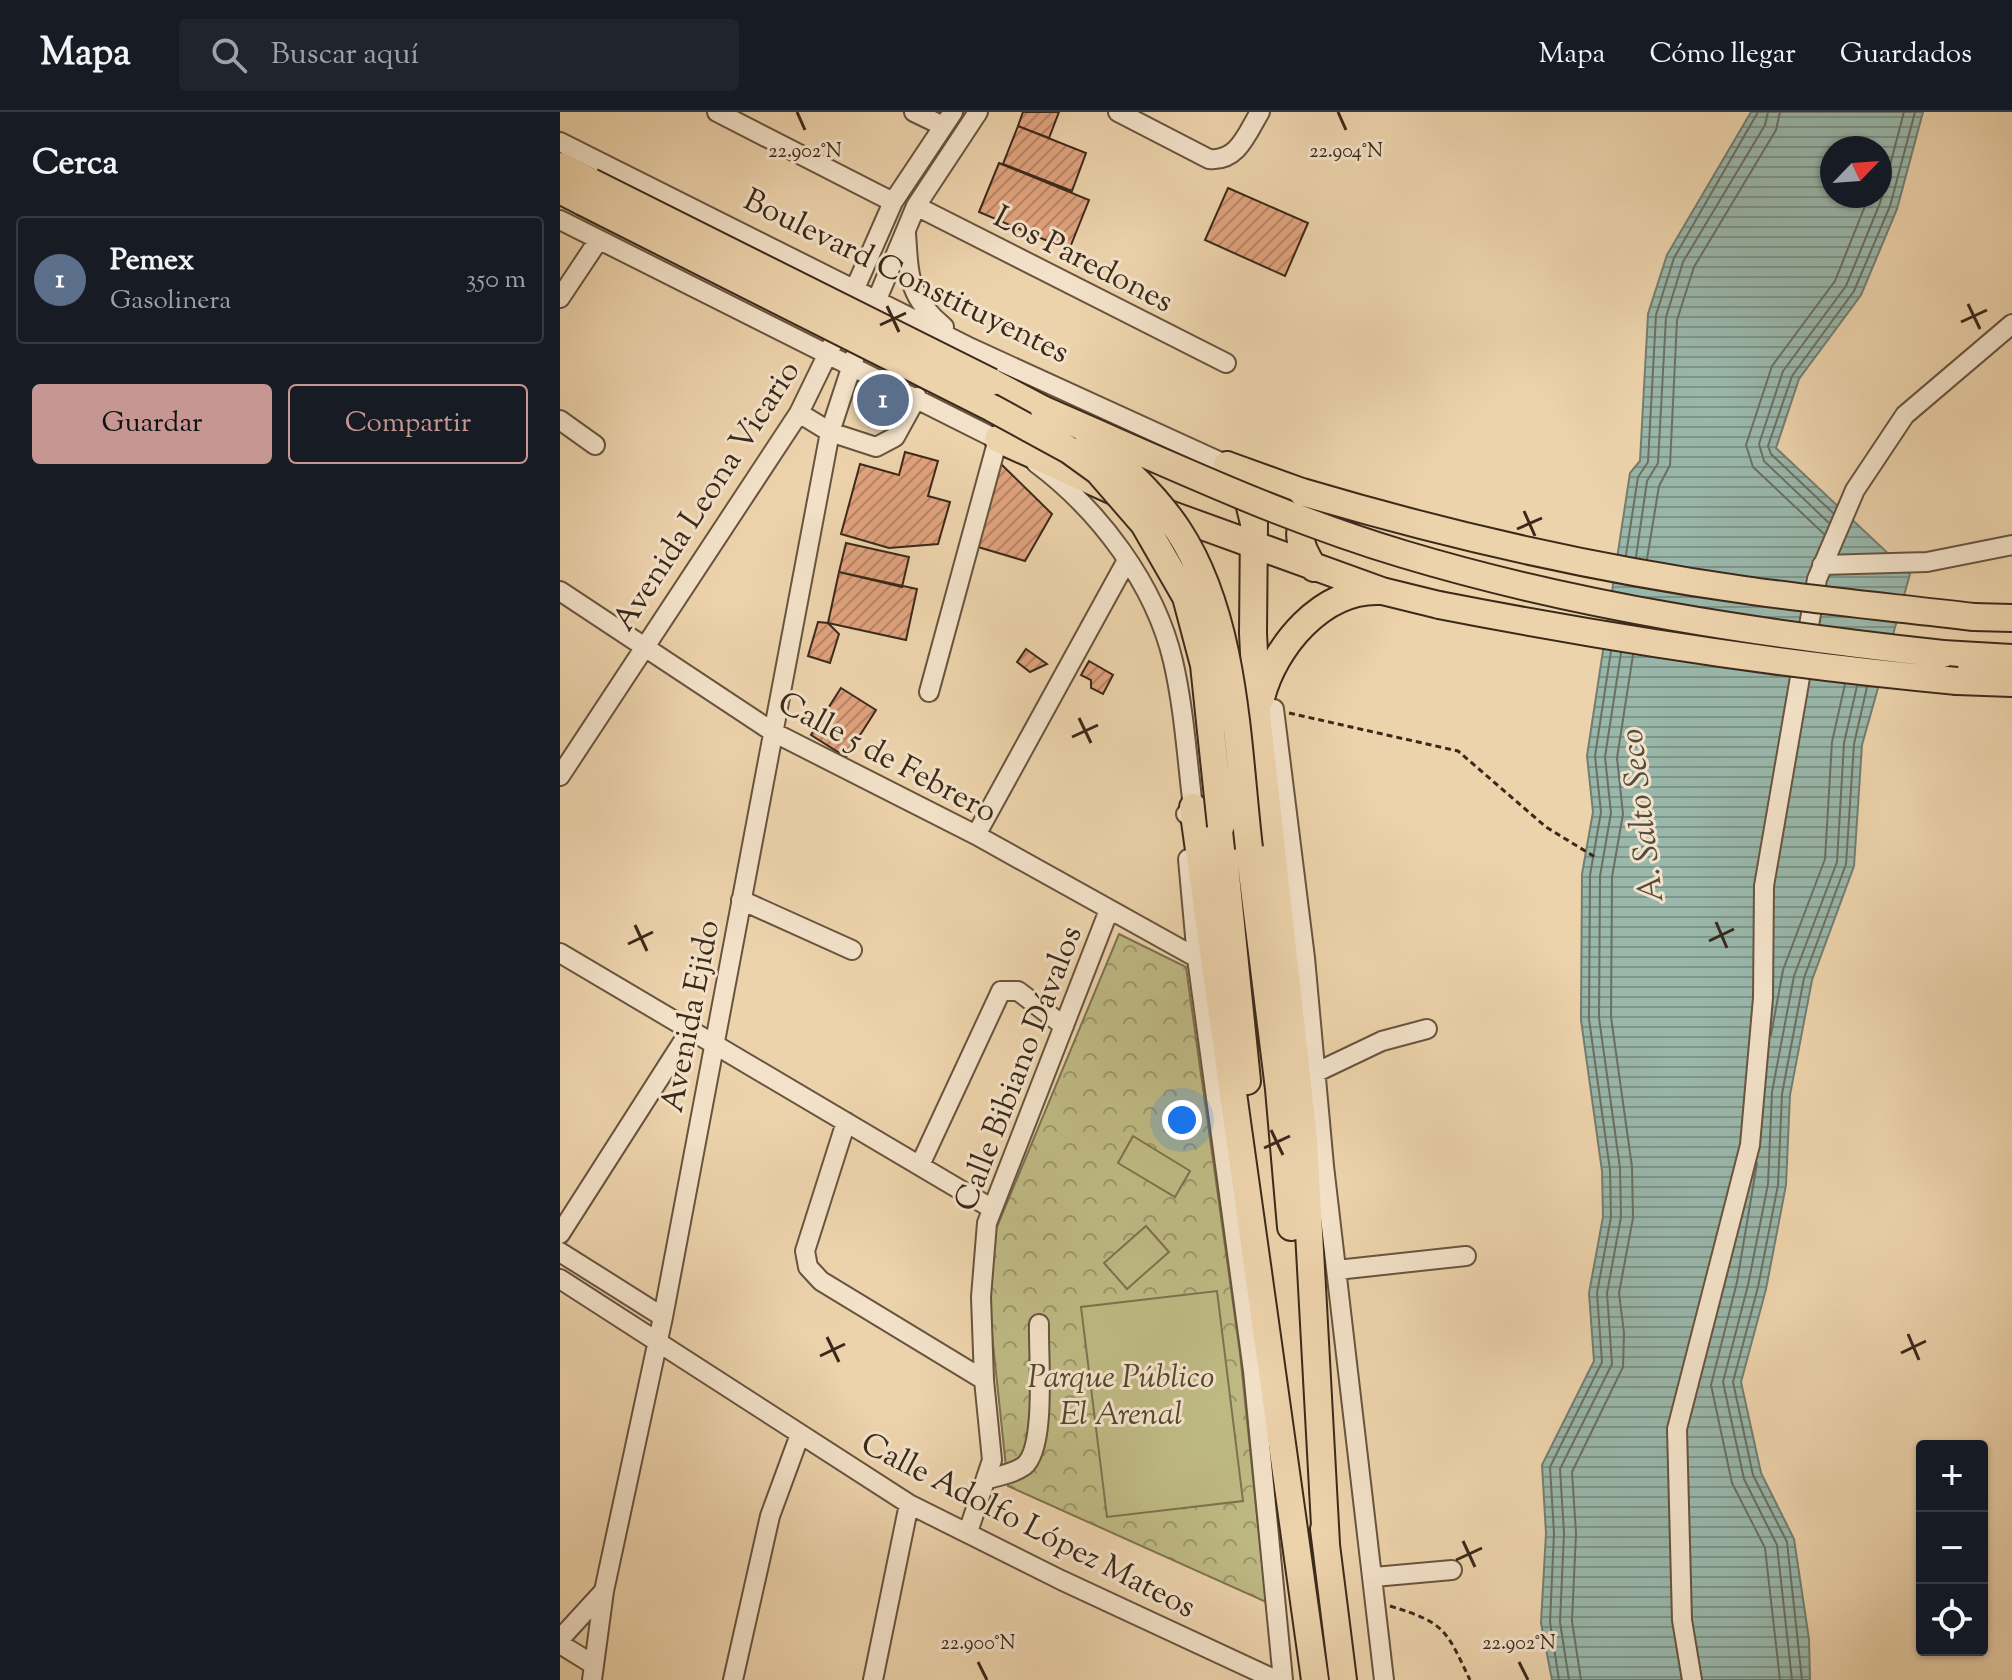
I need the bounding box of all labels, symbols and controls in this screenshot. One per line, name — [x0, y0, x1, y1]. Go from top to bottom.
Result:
search box — [179, 19, 739, 91]
text: Mapa — [40, 28, 131, 82]
icon: search — [207, 33, 251, 77]
text: Buscar aquí — [271, 34, 419, 77]
text: Mapa — [1539, 35, 1605, 75]
text: Cómo llegar — [1649, 35, 1796, 75]
text: Guardados — [1840, 35, 1972, 75]
north arrow — [1820, 136, 1892, 208]
text: 22.902°N — [768, 138, 842, 167]
text: 22.904°N — [1309, 138, 1383, 167]
text: Cerca — [32, 140, 118, 189]
street label: Boulevard Constituyentes — [735, 179, 1076, 377]
street label: Los Paredones — [985, 196, 1181, 326]
text: Pemex — [110, 240, 194, 283]
text: 1 — [56, 262, 64, 299]
text: 350 m — [466, 262, 526, 299]
text: Gasolinera — [110, 283, 231, 320]
street label: Avenida Leona Vicario — [603, 352, 813, 641]
pin: 1 — [857, 370, 909, 430]
button: Guardar — [32, 384, 272, 464]
button: Compartir — [288, 384, 528, 464]
street label: Calle 5 de Febrero — [769, 681, 1004, 836]
water label: A. Salto Seco — [1608, 726, 1678, 905]
street label: Avenida Ejido — [651, 916, 733, 1117]
street label: Calle Bibiano Dávalos — [944, 920, 1095, 1218]
your location — [1162, 1100, 1202, 1140]
park label: Parque Público El Arenal — [1028, 1356, 1214, 1439]
street label: Calle Adolfo López Mateos — [852, 1422, 1203, 1631]
map controls — [1916, 1440, 1988, 1656]
button: + — [1916, 1440, 1988, 1512]
button: − — [1916, 1512, 1988, 1584]
button: locate — [1916, 1584, 1988, 1656]
text: 22.900°N — [941, 1630, 1016, 1659]
text: 22.902°N — [1482, 1630, 1556, 1659]

